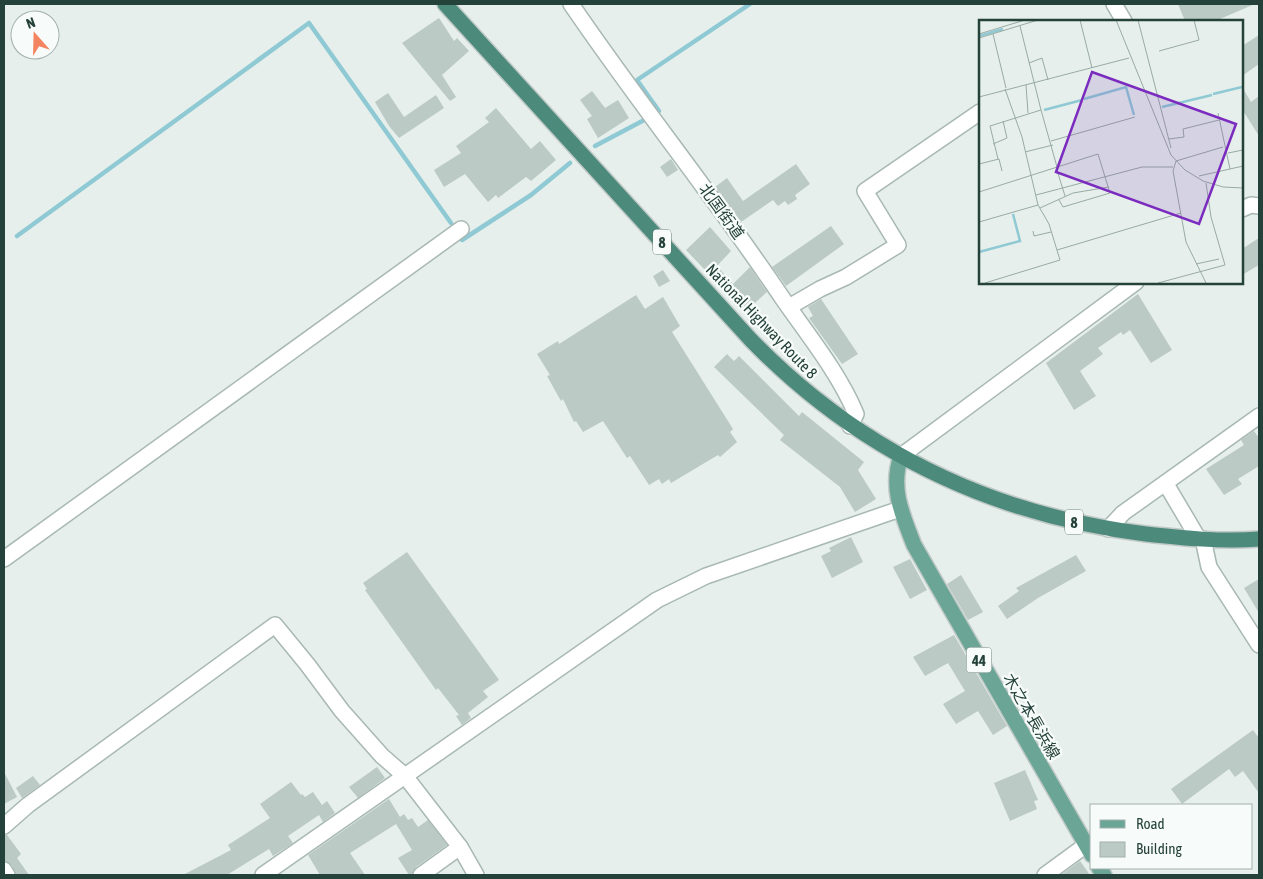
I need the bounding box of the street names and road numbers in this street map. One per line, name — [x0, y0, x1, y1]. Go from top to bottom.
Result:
street label: 北国街道 — [696, 180, 748, 242]
road number: 8 — [653, 230, 671, 254]
street label: National Highway Route 8 — [702, 260, 821, 383]
road number: 8 — [1065, 510, 1083, 534]
road number: 44 — [966, 648, 992, 672]
street label: 木之本長浜線 — [1000, 670, 1064, 762]

